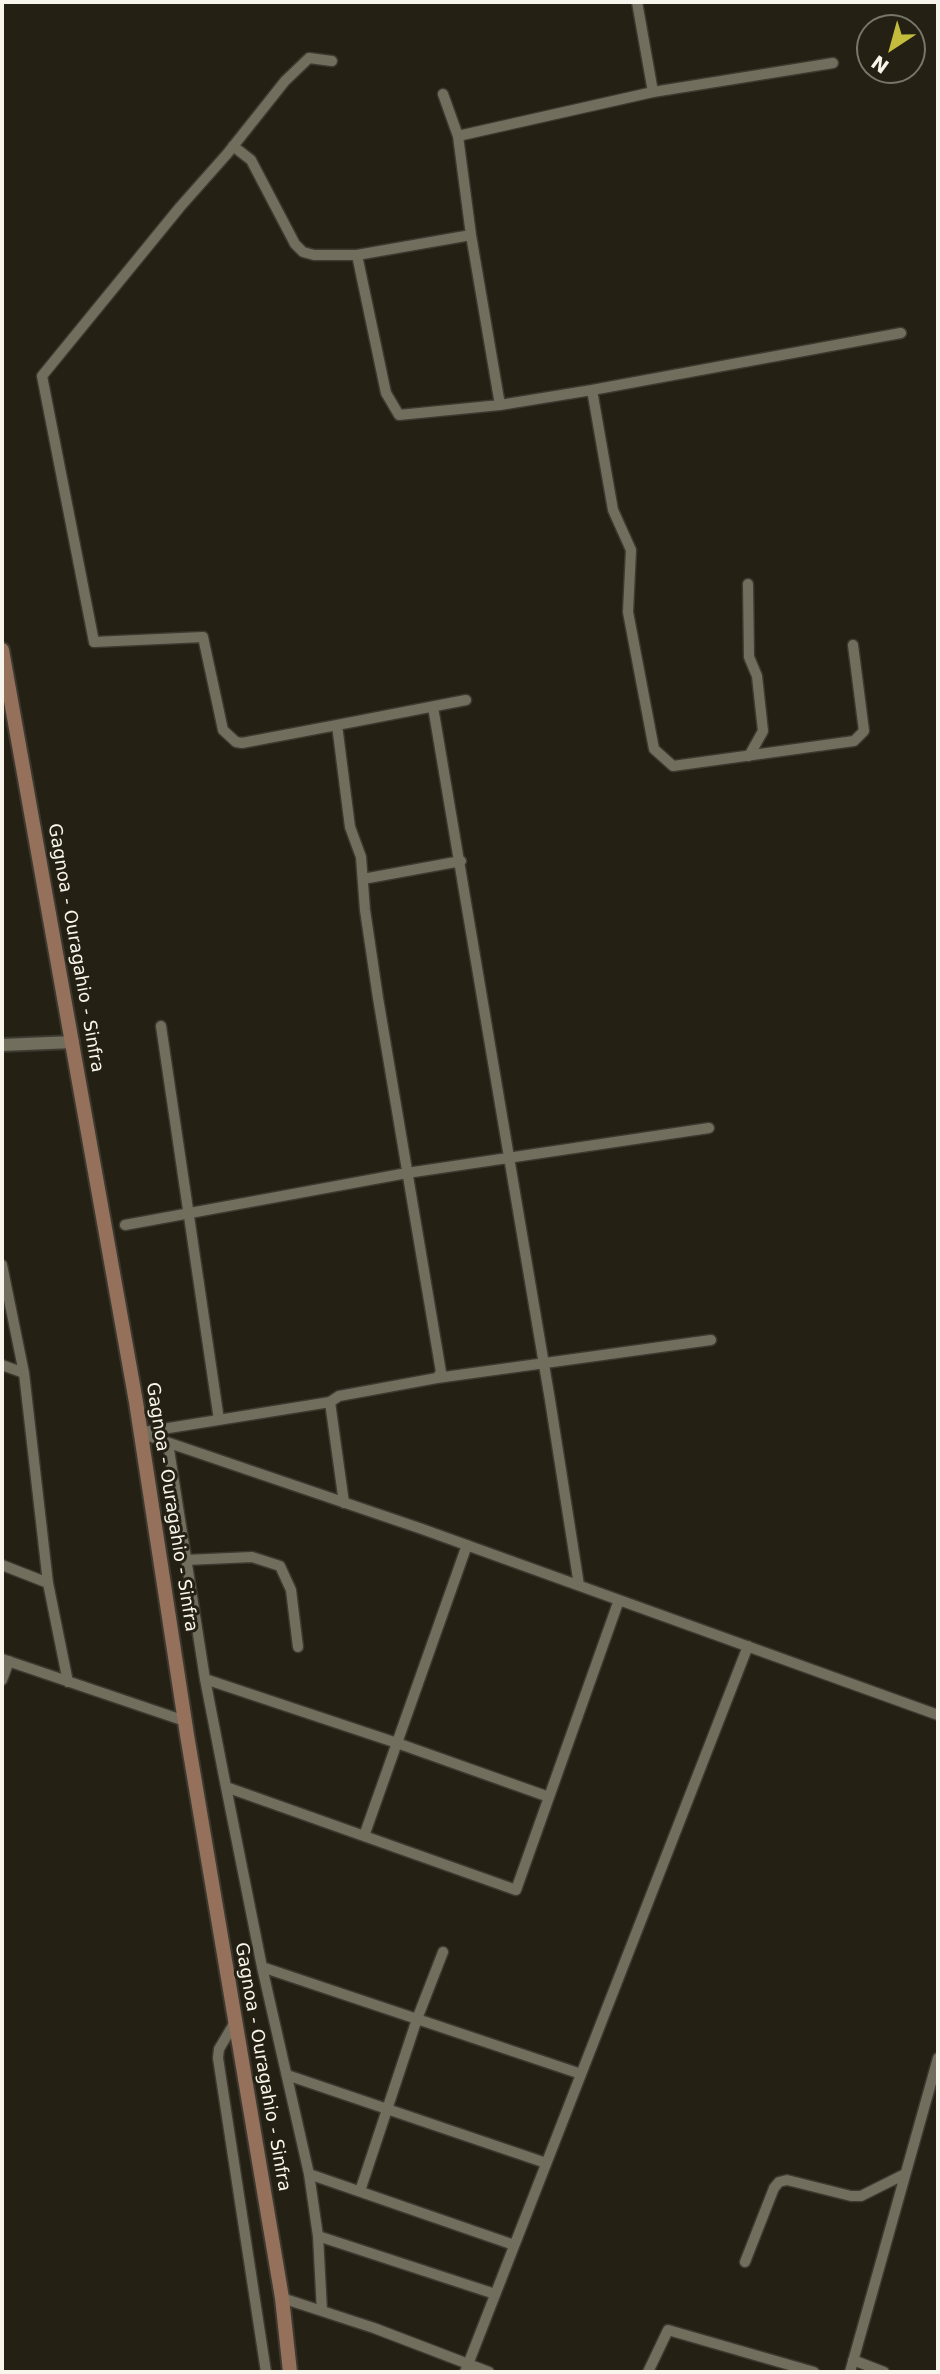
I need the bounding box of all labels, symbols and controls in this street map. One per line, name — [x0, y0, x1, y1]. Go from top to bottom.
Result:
north arrow — [856, 14, 926, 84]
text: N — [867, 51, 893, 78]
street label: Gagnoa - Ouragahio - Sinfra — [42, 822, 108, 1074]
street label: Gagnoa - Ouragahio - Sinfra — [141, 1381, 201, 1633]
street label: Gagnoa - Ouragahio - Sinfra — [229, 1941, 295, 2193]

